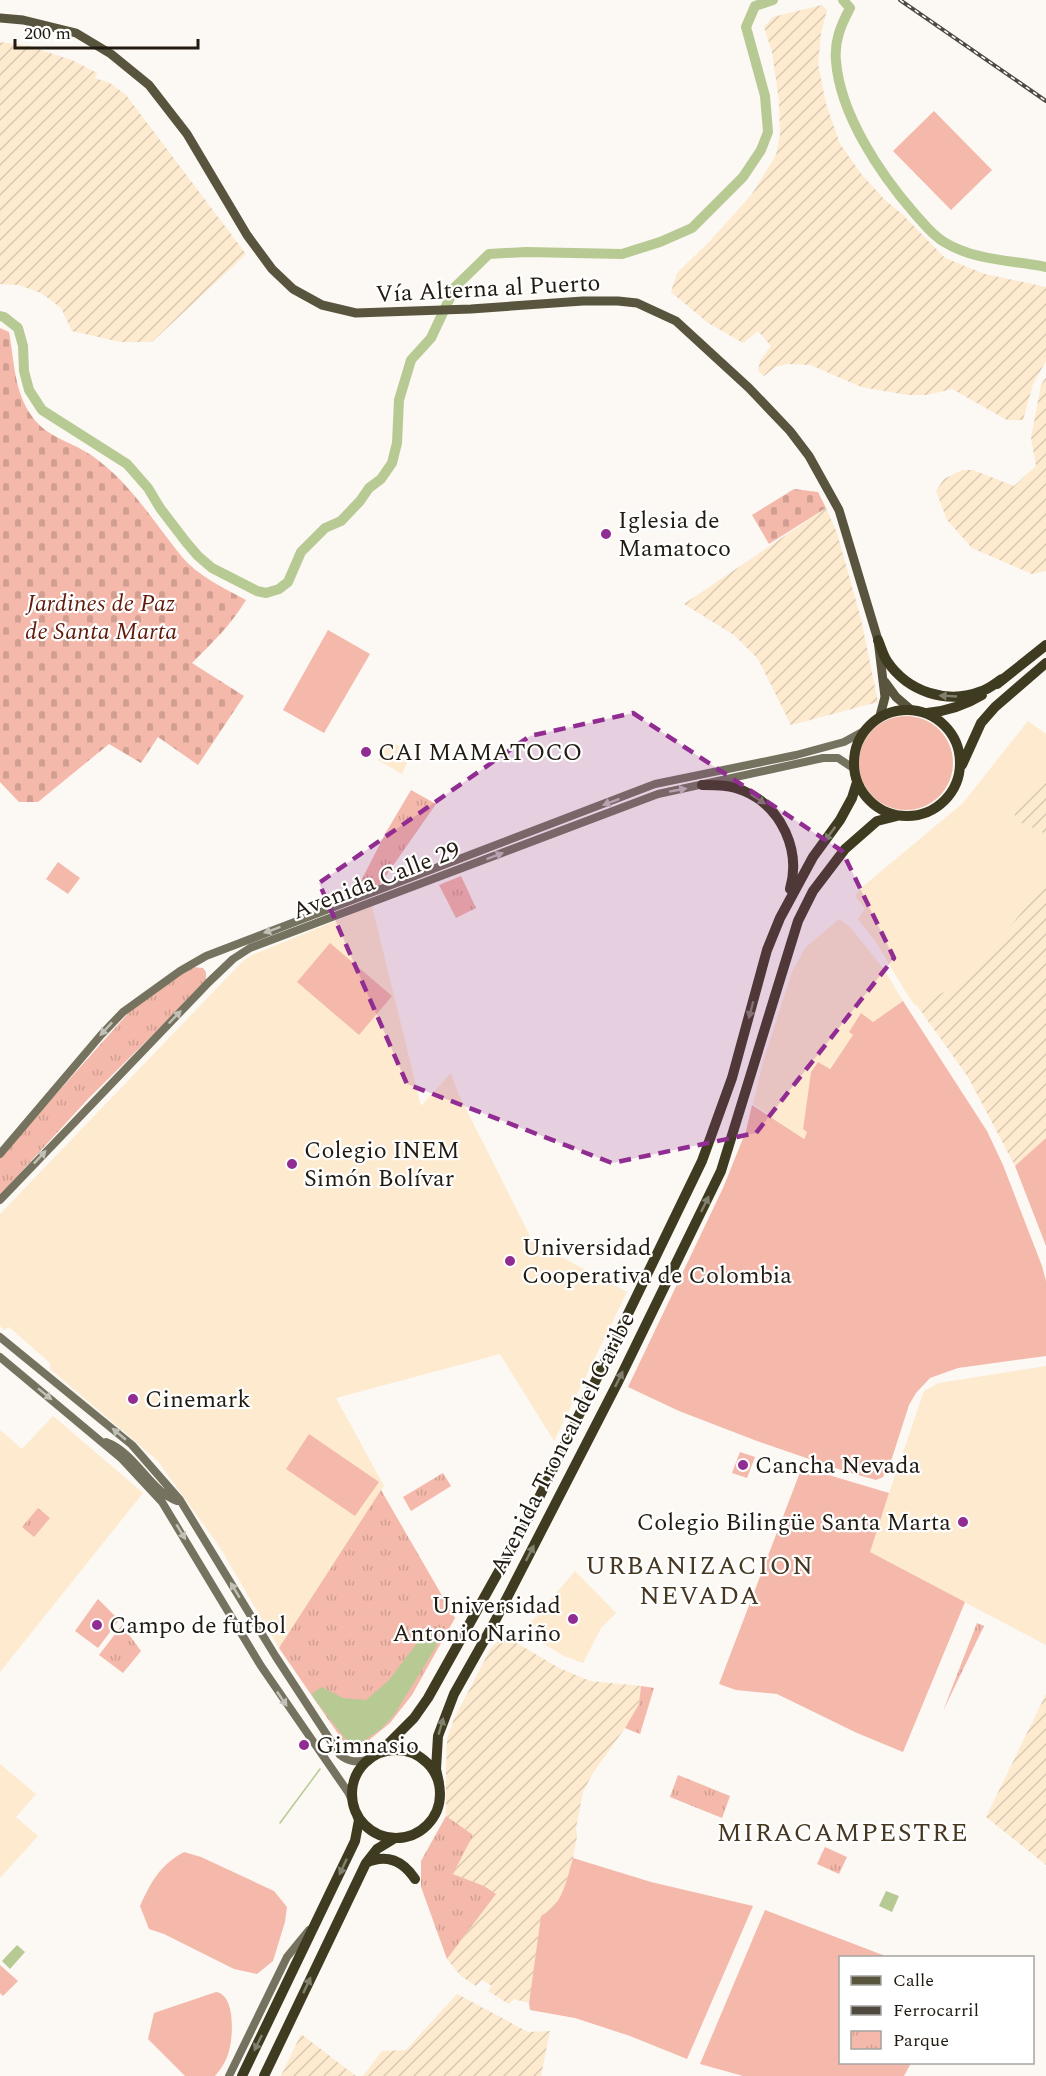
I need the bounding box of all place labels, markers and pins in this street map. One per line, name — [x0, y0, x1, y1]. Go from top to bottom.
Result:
place label: Iglesia de Mamatoco — [618, 503, 731, 567]
marker: Iglesia de Mamatoco — [599, 527, 613, 541]
place label: CAI MAMATOCO — [378, 735, 582, 771]
marker: CAI MAMATOCO — [359, 745, 373, 759]
place label: Colegio INEM Simón Bolívar — [304, 1133, 460, 1197]
marker: Colegio INEM Simón Bolívar — [285, 1157, 299, 1171]
place label: Universidad Cooperativa de Colombia — [522, 1230, 792, 1294]
marker: Universidad Cooperativa de Colombia — [503, 1254, 517, 1268]
place label: Cinemark — [145, 1382, 251, 1418]
marker: Cinemark — [126, 1392, 140, 1406]
place label: Cancha Nevada — [755, 1448, 921, 1484]
marker: Cancha Nevada — [736, 1458, 750, 1472]
place label: Colegio Bilingüe Santa Marta — [637, 1505, 951, 1541]
marker: Colegio Bilingüe Santa Marta — [956, 1515, 970, 1529]
place label: Universidad Antonio Nariño — [393, 1588, 561, 1652]
place label: Campo de futbol — [109, 1608, 286, 1644]
marker: Universidad Antonio Nariño — [566, 1612, 580, 1626]
marker: Campo de futbol — [90, 1618, 104, 1632]
place label: Gimnasio — [316, 1728, 419, 1764]
marker: Gimnasio — [297, 1738, 311, 1752]

